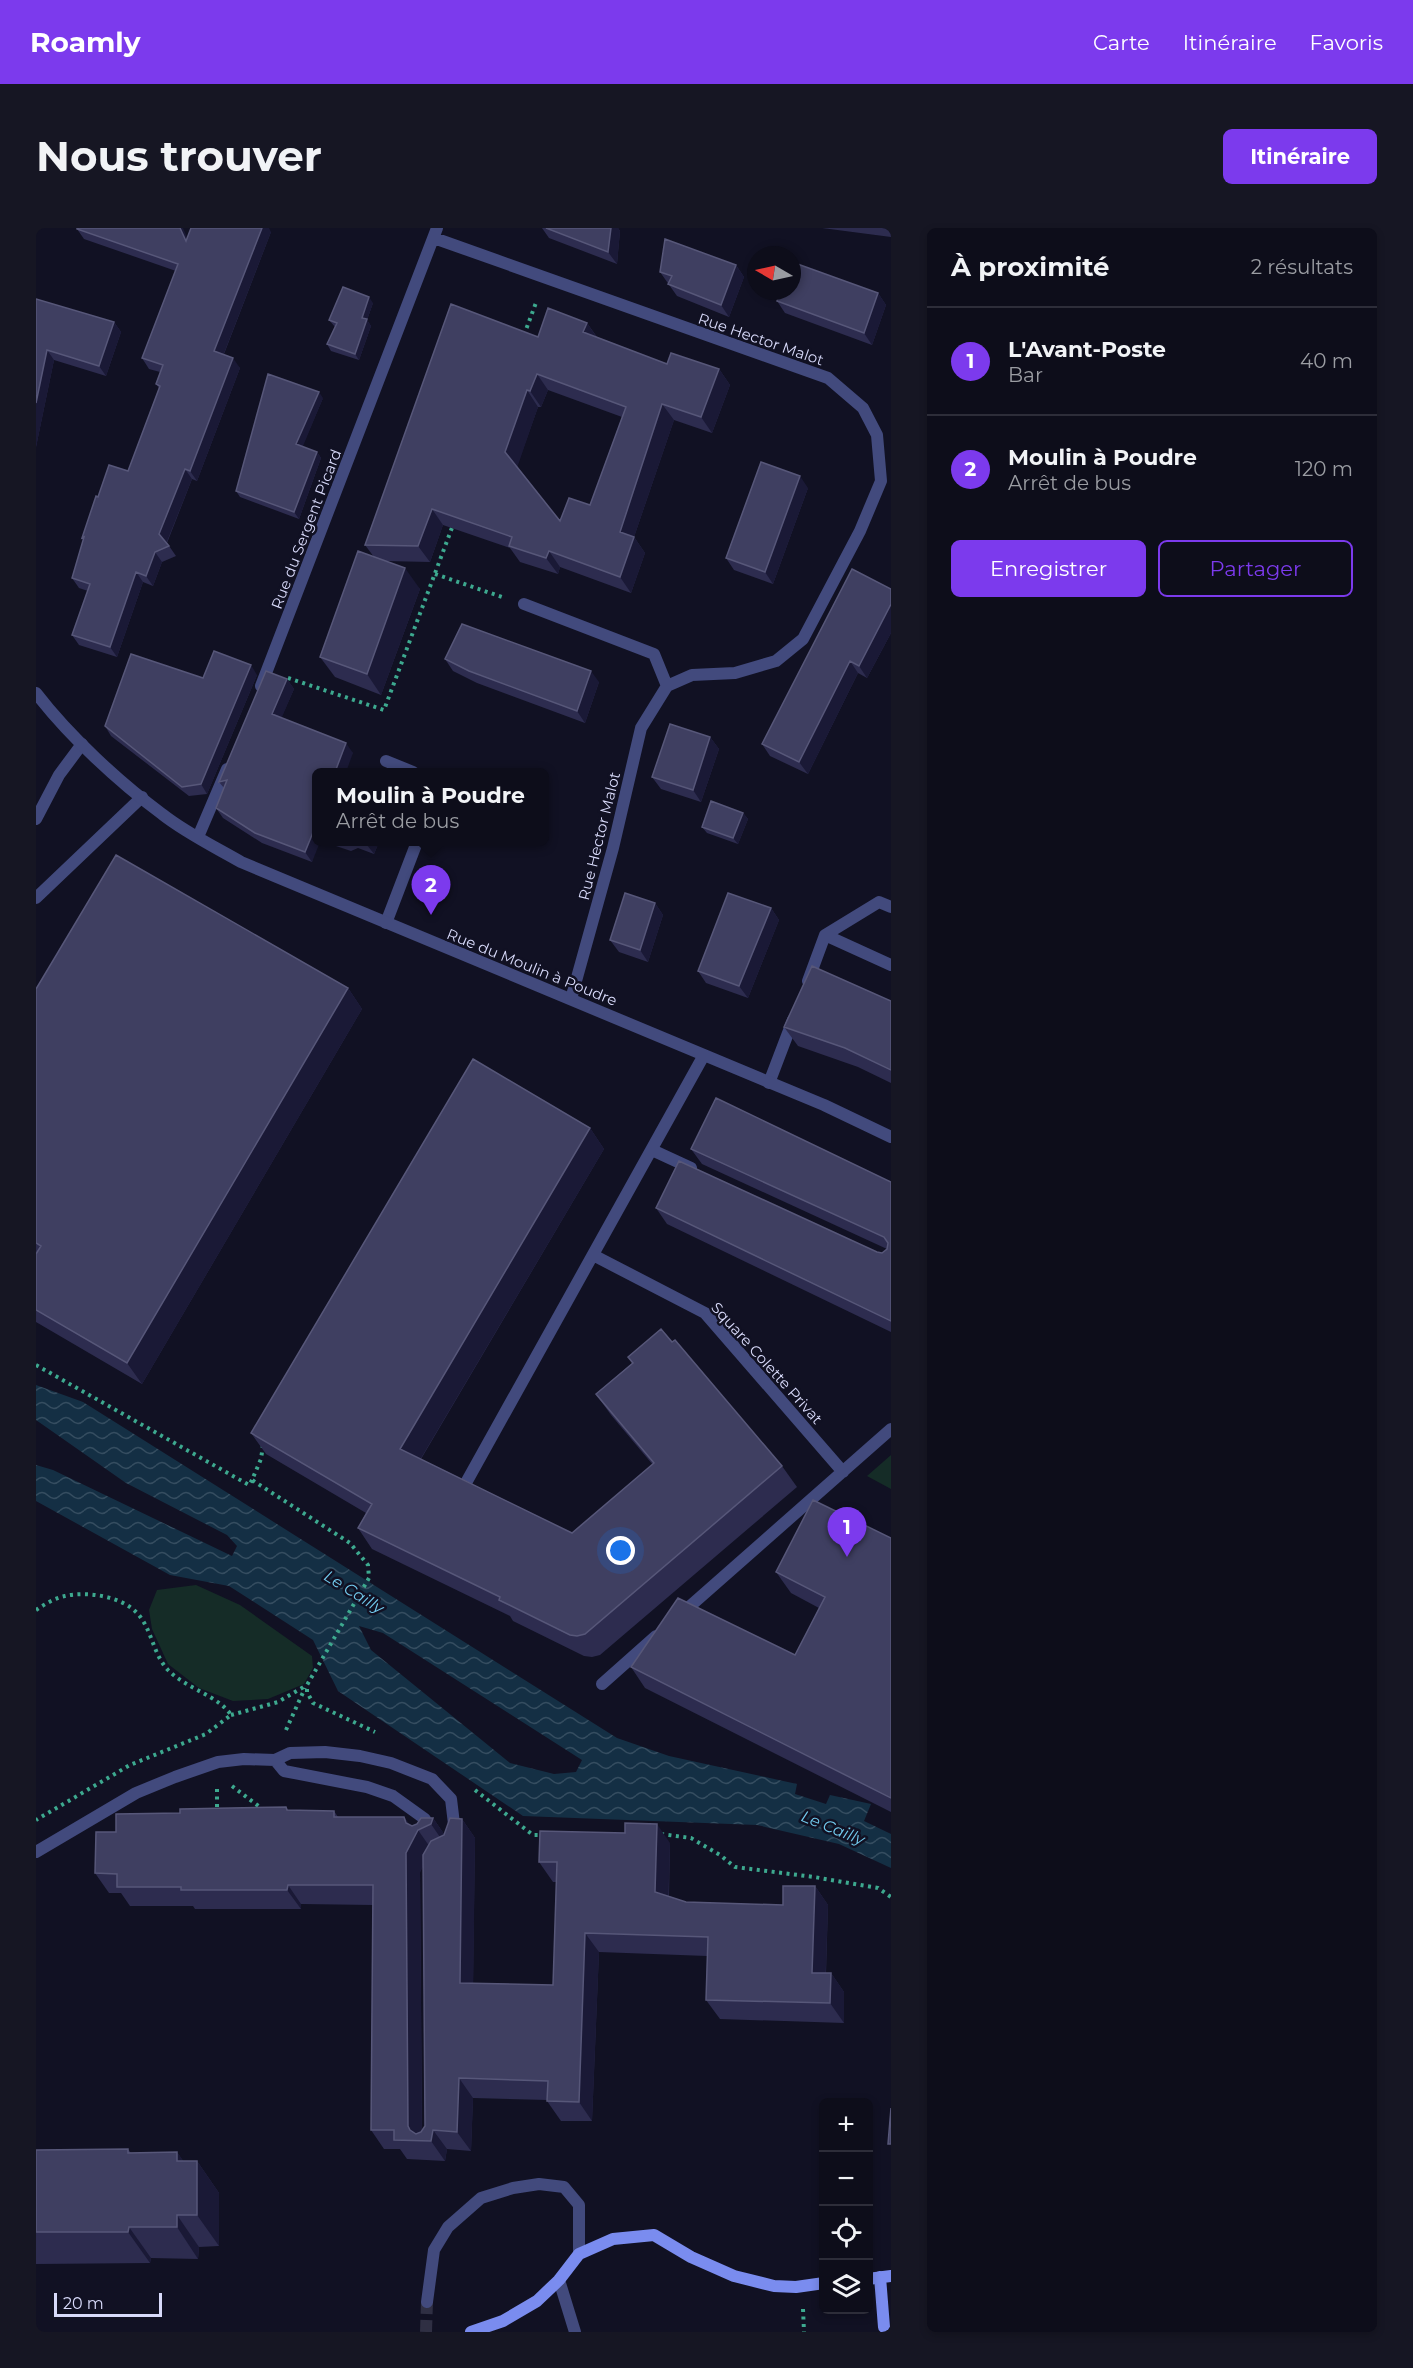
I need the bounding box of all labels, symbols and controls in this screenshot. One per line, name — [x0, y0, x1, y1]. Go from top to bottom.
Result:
text: Roamly — [30, 25, 140, 59]
text: Carte — [1093, 30, 1150, 55]
text: Itinéraire — [1183, 30, 1277, 55]
text: Favoris — [1310, 30, 1383, 55]
button: Itinéraire — [1223, 129, 1377, 184]
text: Nous trouver — [36, 130, 322, 182]
north arrow — [747, 246, 801, 300]
text: À proximité — [951, 251, 1110, 283]
text: 2 résultats — [1251, 255, 1353, 279]
street label: Rue Hector Malot — [696, 309, 826, 369]
text: L'Avant-Poste — [1008, 336, 1166, 363]
text: 1 — [967, 349, 974, 373]
text: 40 m — [1300, 349, 1353, 373]
text: Bar — [1008, 363, 1043, 387]
text: Moulin à Poudre — [1008, 444, 1197, 471]
street label: Rue du Sergent Picard — [267, 446, 345, 612]
text: 2 — [965, 457, 976, 481]
text: 120 m — [1295, 457, 1353, 481]
text: Arrêt de bus — [1008, 471, 1131, 495]
button: Enregistrer — [951, 540, 1146, 597]
button: Partager — [1158, 540, 1353, 597]
popup — [312, 768, 549, 846]
street label: Rue Hector Malot — [574, 770, 624, 902]
text: Moulin à Poudre — [336, 782, 525, 809]
text: Arrêt de bus — [336, 809, 459, 833]
pin: 2 — [412, 866, 450, 915]
street label: Rue du Moulin à Poudre — [444, 924, 620, 1010]
street label: Square Colette Privat — [707, 1298, 827, 1428]
pin: 1 — [828, 1508, 866, 1557]
your location — [606, 1536, 635, 1565]
water label: Le Cailly — [321, 1566, 388, 1618]
water label: Le Cailly — [799, 1807, 869, 1850]
map controls — [819, 2098, 873, 2314]
button: + — [819, 2098, 873, 2152]
button: − — [819, 2152, 873, 2206]
button: locate — [819, 2206, 873, 2260]
button: layers — [819, 2260, 873, 2314]
scale bar — [54, 2290, 162, 2318]
text: 20 m — [63, 2294, 104, 2313]

